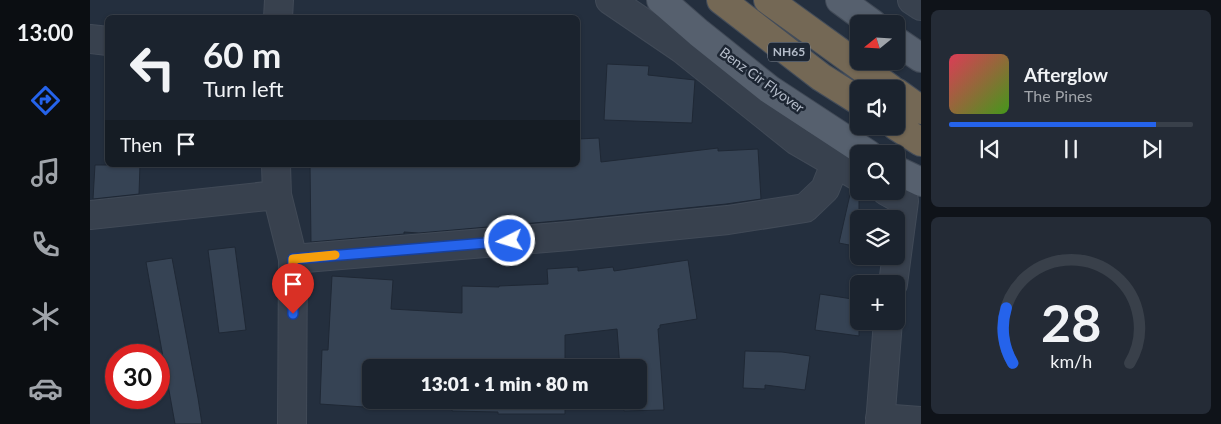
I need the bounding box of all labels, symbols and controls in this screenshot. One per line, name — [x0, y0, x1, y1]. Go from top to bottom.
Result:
north arrow — [850, 15, 905, 70]
map controls — [850, 15, 905, 330]
text: 13:00 — [17, 19, 73, 46]
text: 60 m — [203, 33, 281, 75]
icon: left — [120, 35, 185, 100]
road number: NH65 — [768, 42, 810, 62]
street label: Benz Cir Flyover — [717, 43, 808, 116]
text: Afterglow — [1024, 63, 1108, 86]
text: Turn left — [203, 75, 284, 102]
button: sound — [850, 80, 905, 135]
icon: directions — [28, 83, 63, 118]
text: The Pines — [1024, 86, 1093, 105]
icon: arrive — [172, 130, 200, 158]
text: Then — [120, 133, 162, 156]
icon: previous — [976, 135, 1004, 163]
icon: pause — [1057, 135, 1085, 163]
icon: next — [1138, 135, 1166, 163]
button: search — [850, 145, 905, 200]
icon: music — [28, 155, 63, 190]
button: layers — [850, 210, 905, 265]
position arrow — [483, 214, 535, 266]
icon: phone — [28, 227, 63, 262]
pin — [272, 263, 314, 314]
icon: arrive — [279, 270, 307, 298]
button: + — [850, 275, 905, 330]
text: 28 — [1041, 291, 1101, 353]
icon: climate — [28, 299, 63, 334]
speed limit sign: 30 — [105, 344, 170, 409]
text: km/h — [1050, 350, 1092, 372]
icon: car — [28, 371, 63, 406]
text: 13:01 · 1 min · 80 m — [421, 372, 588, 395]

